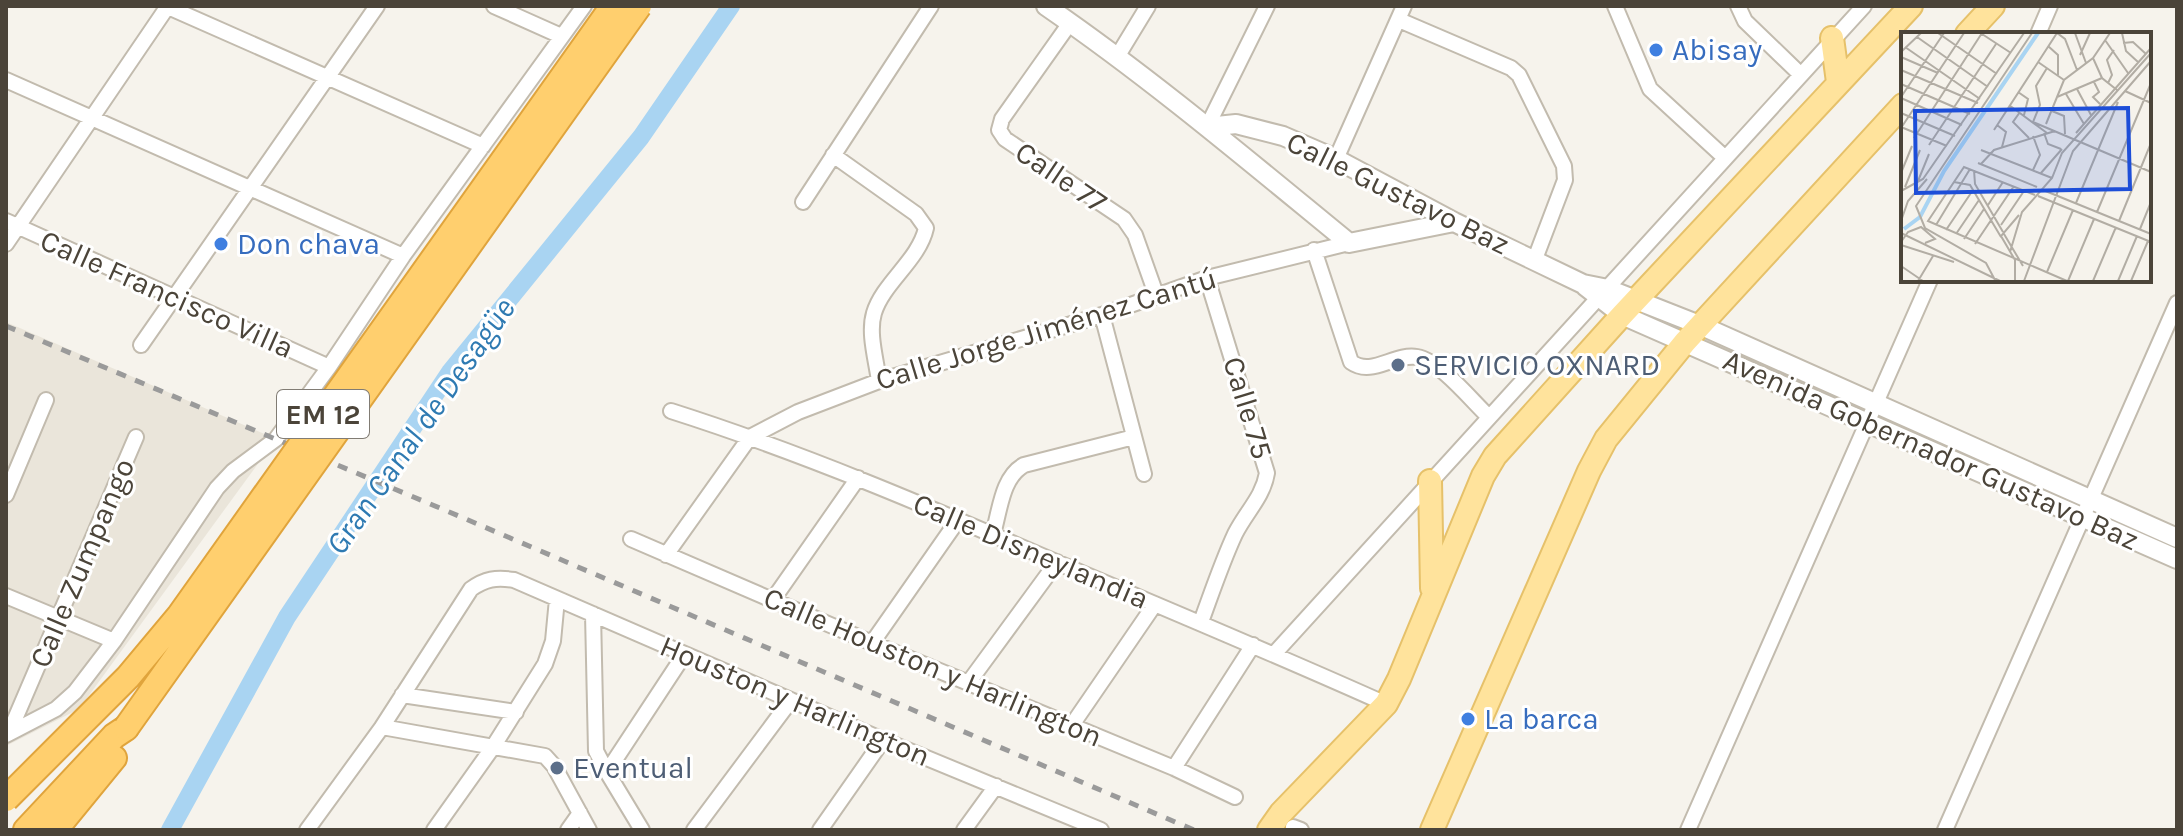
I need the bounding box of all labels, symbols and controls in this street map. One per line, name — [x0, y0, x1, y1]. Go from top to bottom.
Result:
place label: Abisay — [1672, 32, 1762, 68]
inset map — [1901, 32, 2151, 282]
marker: Abisay — [1647, 41, 1665, 59]
street label: Calle Gustavo Baz — [1281, 123, 1515, 263]
street label: Calle 77 — [1008, 133, 1114, 221]
street label: Calle Francisco Villa — [35, 222, 299, 366]
place label: Don chava — [237, 226, 380, 262]
marker: Don chava — [212, 235, 230, 253]
street label: Calle Jorge Jiménez Cantú — [871, 260, 1221, 398]
water label: Gran Canal de Desagüe — [318, 291, 523, 562]
street label: Avenida Gobernador Gustavo Baz — [1718, 342, 2144, 558]
place label: SERVICIO OXNARD — [1414, 347, 1660, 383]
street label: Calle 75 — [1215, 352, 1281, 464]
marker: SERVICIO OXNARD — [1389, 356, 1407, 374]
road number: EM 12 — [277, 390, 369, 438]
street label: Calle Zumpango — [22, 453, 142, 673]
street label: Calle Disneylandia — [908, 485, 1154, 617]
street label: Calle Houston y Harlington — [758, 579, 1108, 755]
street label: Houston y Harlington — [655, 628, 935, 774]
place label: La barca — [1484, 701, 1599, 737]
marker: La barca — [1459, 710, 1477, 728]
place label: Eventual — [573, 750, 693, 786]
marker: Eventual — [548, 759, 566, 777]

